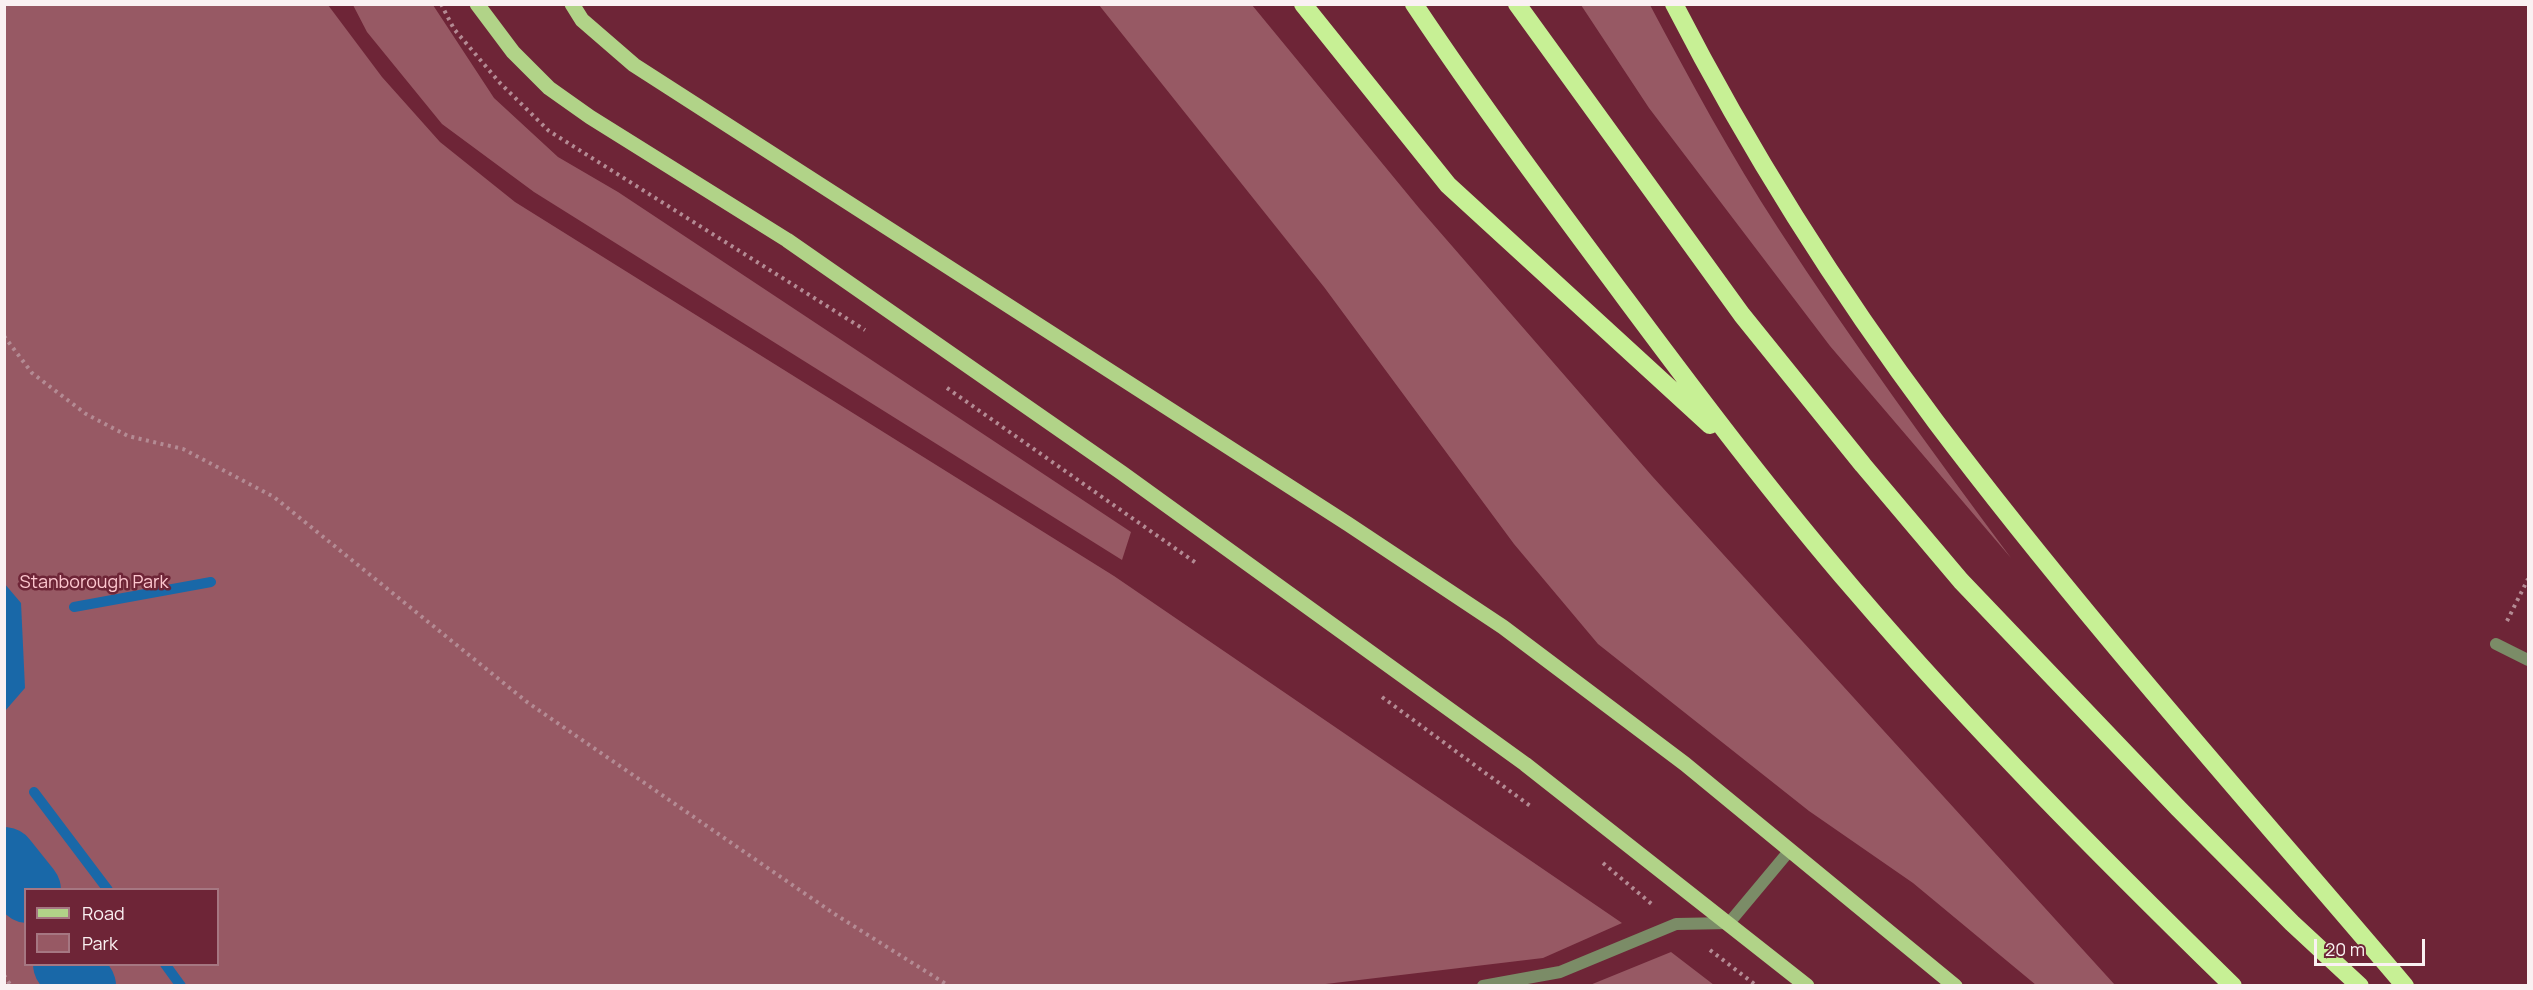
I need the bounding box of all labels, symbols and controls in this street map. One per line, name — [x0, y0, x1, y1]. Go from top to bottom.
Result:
park label: Stanborough Park — [20, 572, 168, 594]
legend — [24, 888, 219, 966]
text: Road — [82, 901, 125, 925]
scale bar — [2317, 927, 2428, 965]
text: Park — [82, 931, 118, 955]
text: 20 m — [2325, 937, 2365, 961]

